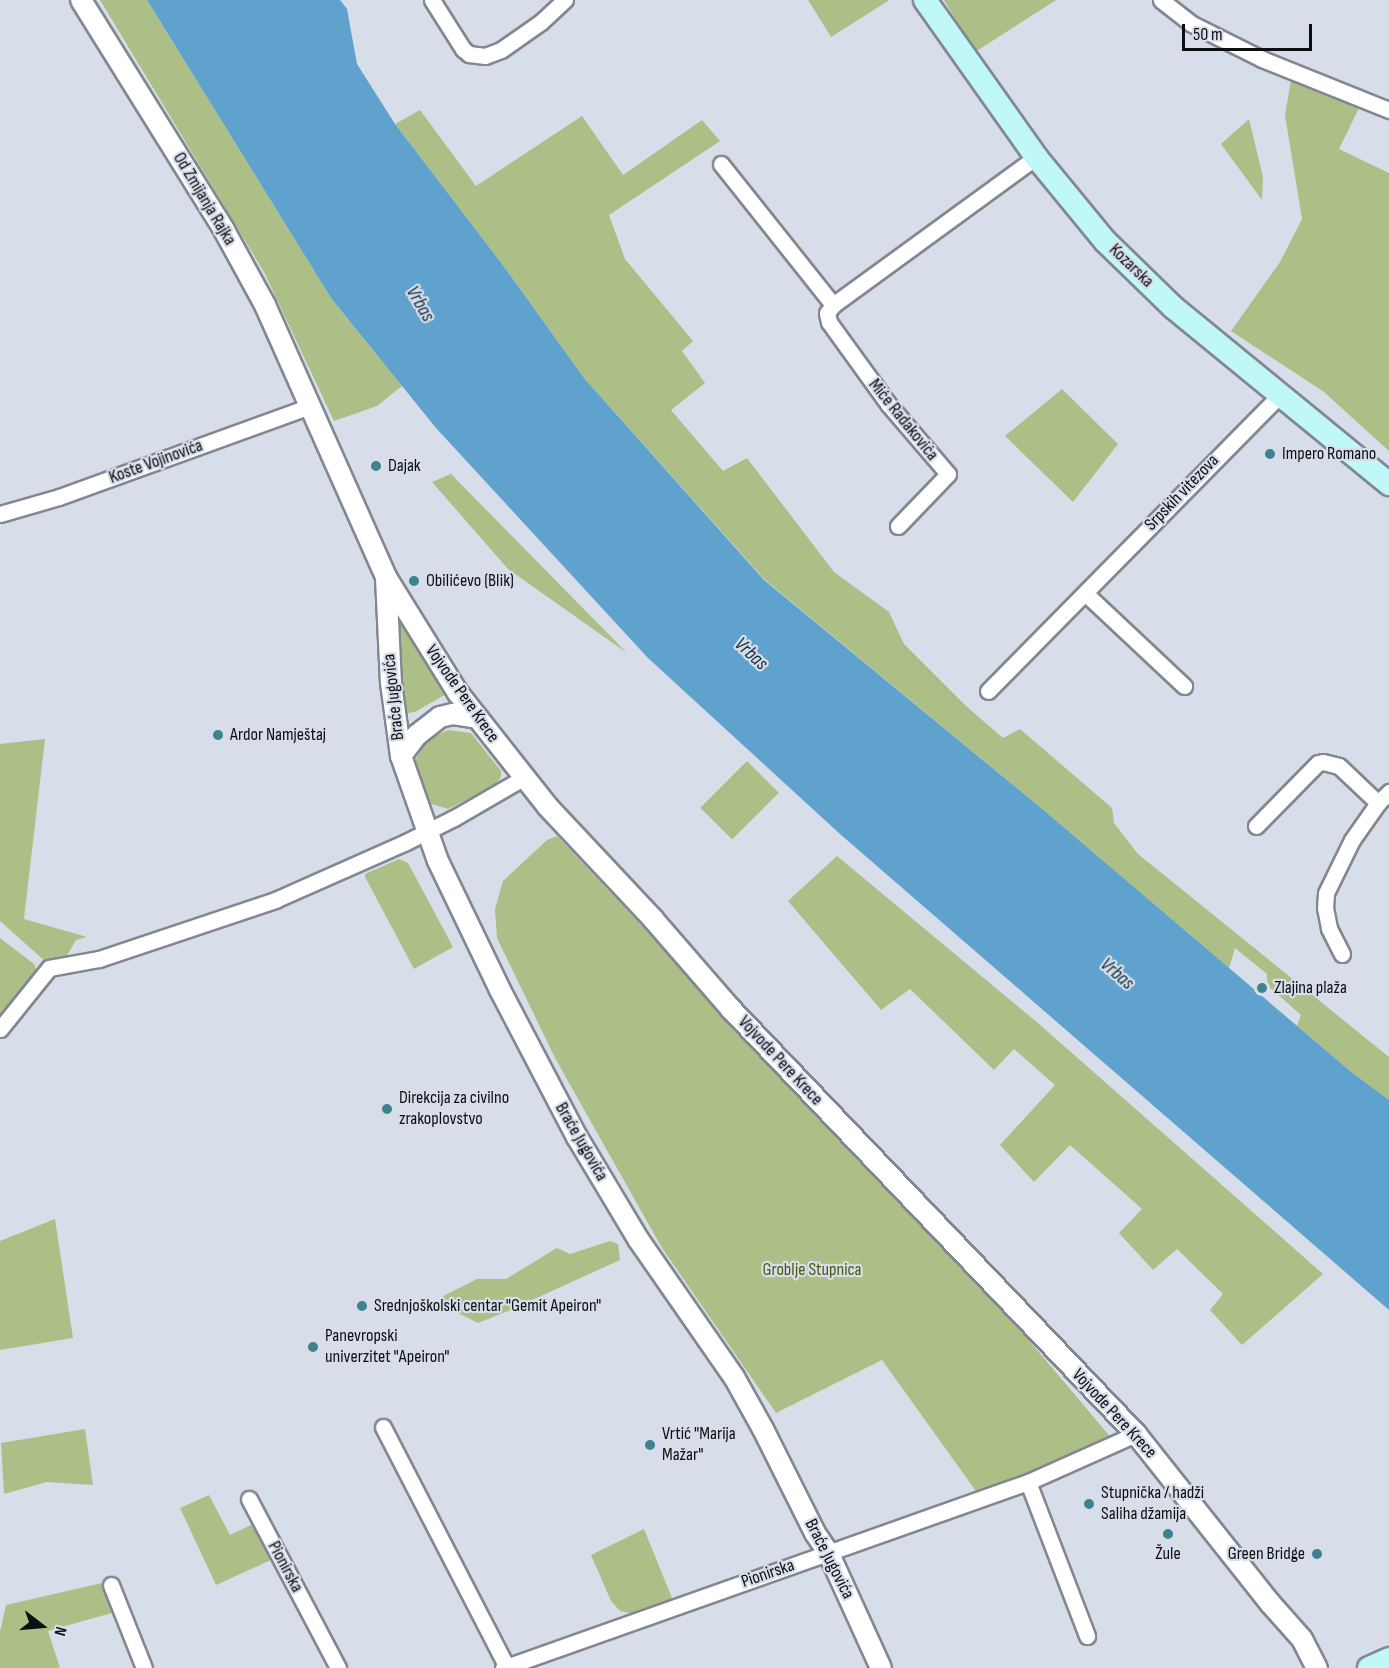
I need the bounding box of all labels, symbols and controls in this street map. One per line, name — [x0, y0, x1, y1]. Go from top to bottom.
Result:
scale bar — [1185, 12, 1316, 50]
text: 50 m — [1193, 24, 1223, 45]
street label: Od Zmijanja Rajka — [168, 149, 240, 249]
street label: Kozarska — [1104, 240, 1158, 292]
water label: Vrbas — [400, 282, 440, 326]
street label: Miće Radakovića — [864, 375, 942, 465]
street label: Koste Vojinovića — [106, 435, 206, 489]
place label: Impero Romano — [1282, 443, 1376, 465]
marker: Impero Romano — [1263, 447, 1277, 461]
street label: Srpskih vitezova — [1140, 450, 1224, 536]
place label: Dajak — [388, 455, 421, 477]
marker: Dajak — [369, 459, 383, 473]
place label: Obilićevo (Blik) — [426, 570, 514, 592]
marker: Obilićevo (Blik) — [407, 574, 421, 588]
water label: Vrbas — [729, 632, 773, 676]
street label: Vojvode Pere Krece — [420, 641, 504, 747]
street label: Braće Jugovića — [379, 653, 409, 741]
place label: Ardor Namještaj — [230, 724, 326, 746]
marker: Ardor Namještaj — [211, 728, 225, 742]
water label: Vrbas — [1095, 953, 1139, 995]
place label: Zlajina plaža — [1274, 977, 1347, 999]
marker: Zlajina plaža — [1255, 981, 1269, 995]
street label: Vojvode Pere Krece — [733, 1012, 827, 1110]
place label: Direkcija za civilno zrakoplovstvo — [399, 1088, 509, 1130]
street label: Braće Jugovića — [550, 1099, 612, 1185]
marker: Direkcija za civilno zrakoplovstvo — [380, 1102, 394, 1116]
park label: Groblje Stupnica — [763, 1259, 861, 1281]
place label: Srednjoškolski centar "Gemit Apeiron" — [374, 1295, 601, 1317]
marker: Srednjoškolski centar "Gemit Apeiron" — [355, 1299, 369, 1313]
place label: Panevropski univerzitet "Apeiron" — [325, 1326, 450, 1368]
marker: Panevropski univerzitet "Apeiron" — [306, 1340, 320, 1354]
street label: Vojvode Pere Krece — [1067, 1365, 1161, 1463]
place label: Vrtić "Marija Mažar" — [662, 1424, 736, 1466]
marker: Vrtić "Marija Mažar" — [643, 1438, 657, 1452]
place label: Stupnička / hadži Saliha džamija — [1101, 1483, 1204, 1526]
marker: Stupnička / hadži Saliha džamija — [1082, 1497, 1096, 1511]
street label: Braće Jugovića — [800, 1515, 858, 1603]
marker: Žule — [1161, 1527, 1175, 1541]
street label: Pionirska — [263, 1538, 307, 1596]
place label: Žule — [1155, 1543, 1181, 1565]
place label: Green Bridge — [1228, 1543, 1305, 1565]
marker: Green Bridge — [1310, 1547, 1324, 1561]
street label: Pionirska — [739, 1555, 797, 1593]
north arrow — [12, 1596, 72, 1656]
text: N — [49, 1624, 70, 1638]

